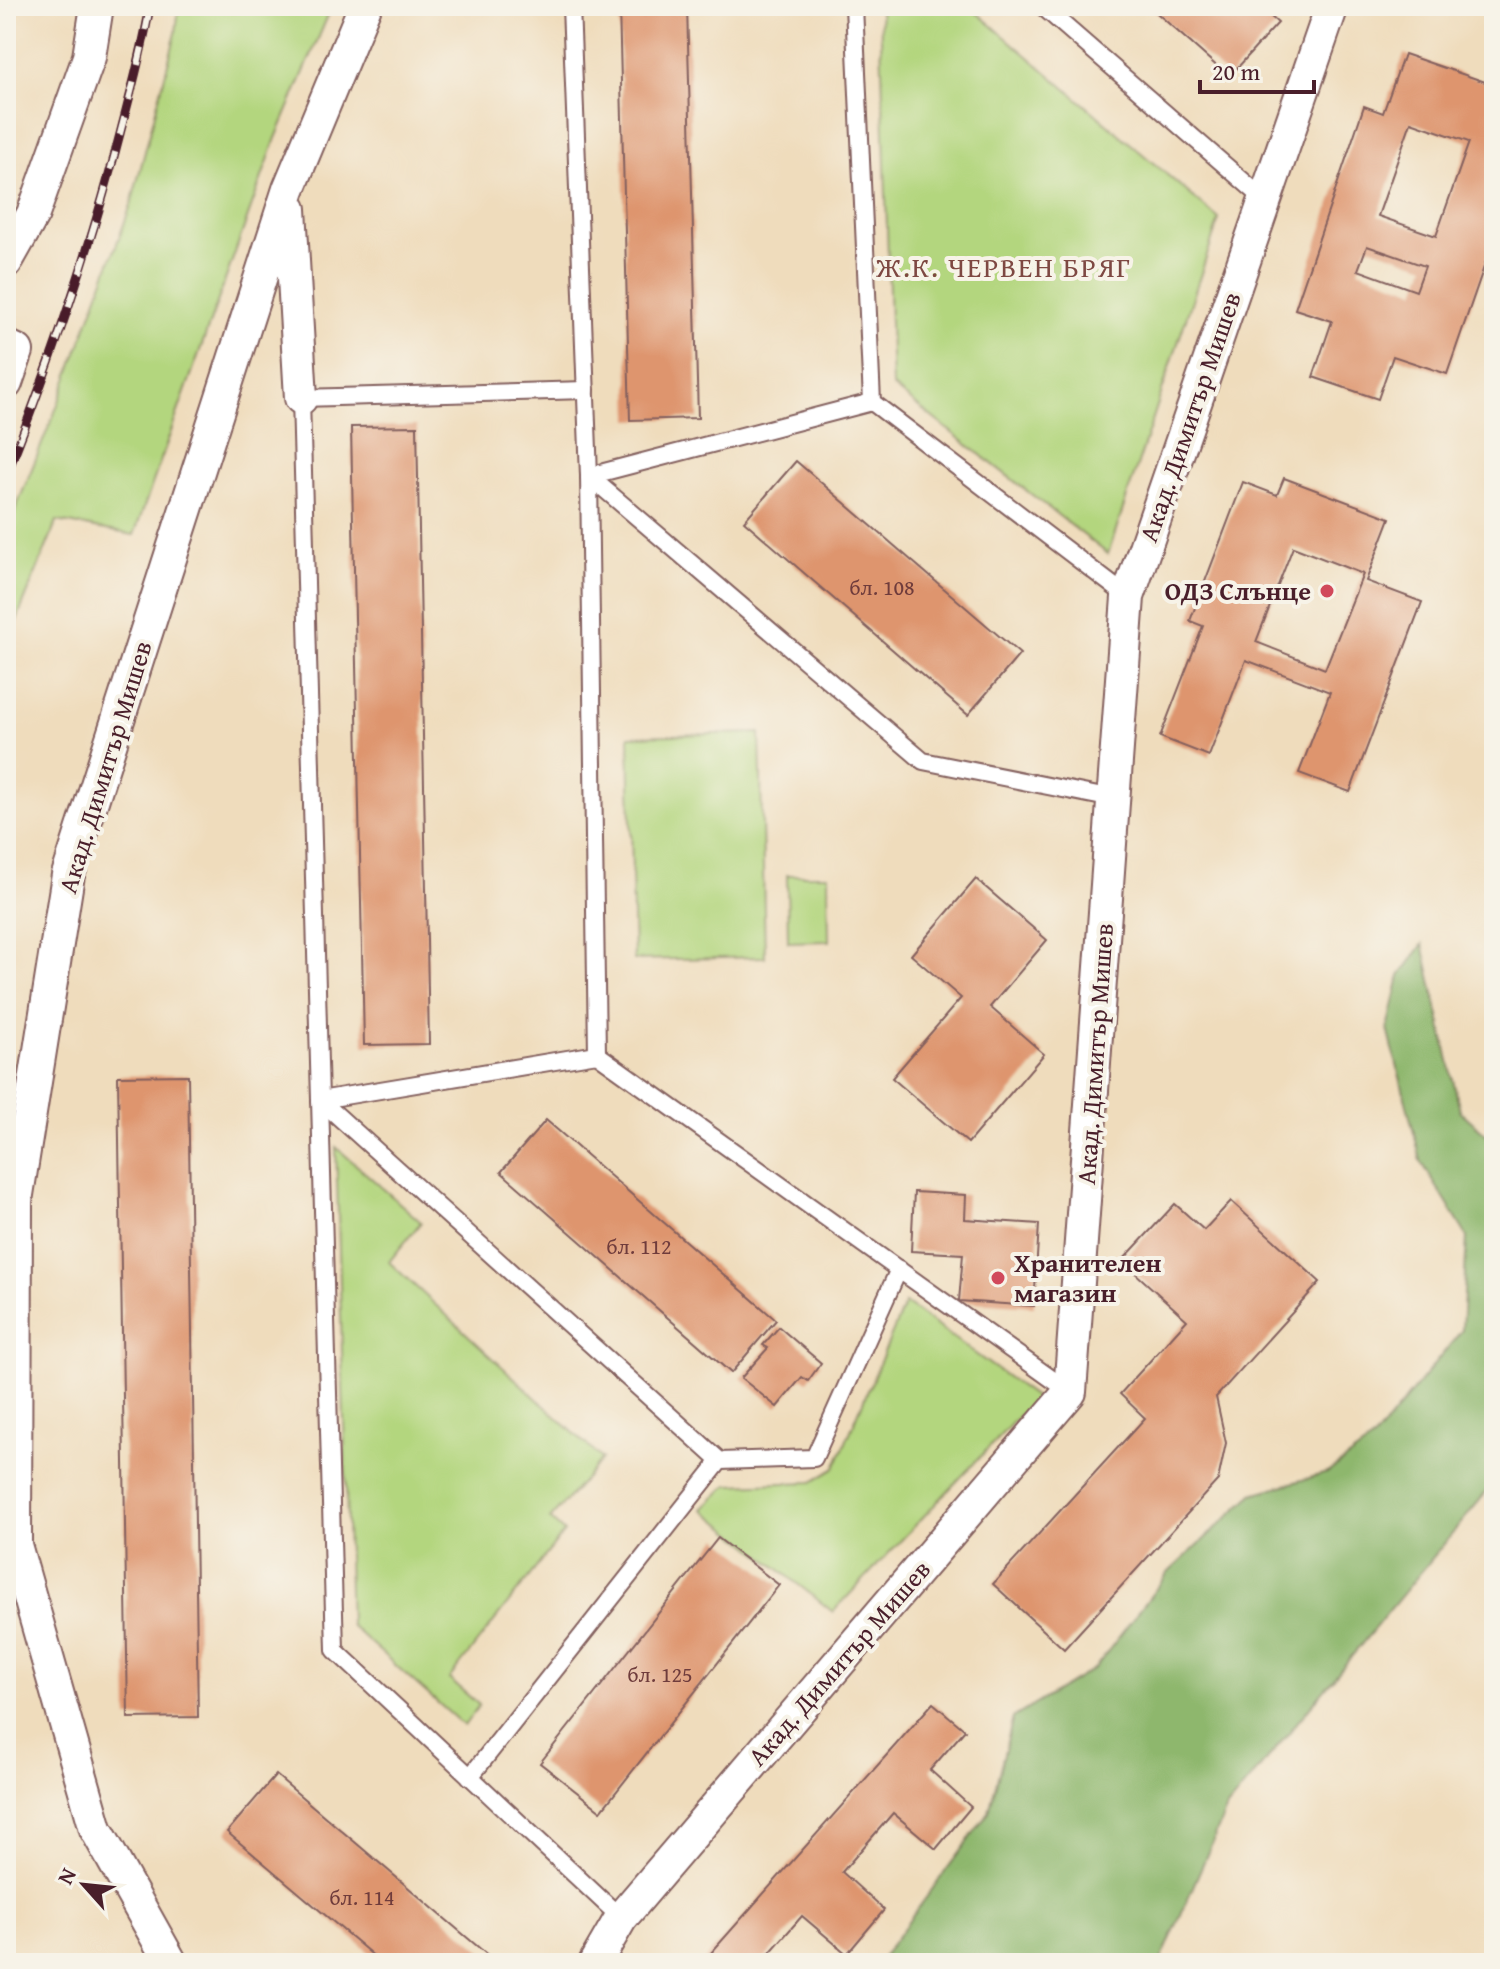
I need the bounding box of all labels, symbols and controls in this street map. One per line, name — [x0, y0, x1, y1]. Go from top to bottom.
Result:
scale bar — [1200, 44, 1314, 94]
text: 20 m — [1212, 54, 1260, 89]
district label: Ж.К. ЧЕРВЕН БРЯГ — [875, 246, 1132, 287]
street label: Акад. Димитър Мишев — [1128, 287, 1251, 547]
house number: бл. 108 — [849, 571, 915, 603]
place label: ОДЗ Слънце — [1165, 571, 1311, 610]
marker: ОДЗ Слънце — [1318, 582, 1336, 600]
street label: Акад. Димитър Мишев — [48, 636, 161, 898]
street label: Акад. Димитър Мишев — [1066, 922, 1123, 1186]
house number: бл. 112 — [606, 1230, 672, 1262]
place label: Хранителен магазин — [1014, 1243, 1162, 1312]
marker: Хранителен магазин — [989, 1269, 1007, 1287]
street label: Акад. Димитър Мишев — [738, 1551, 939, 1774]
house number: бл. 125 — [627, 1658, 693, 1690]
north arrow — [44, 1845, 124, 1925]
text: N — [49, 1862, 84, 1890]
house number: бл. 114 — [329, 1881, 395, 1913]

